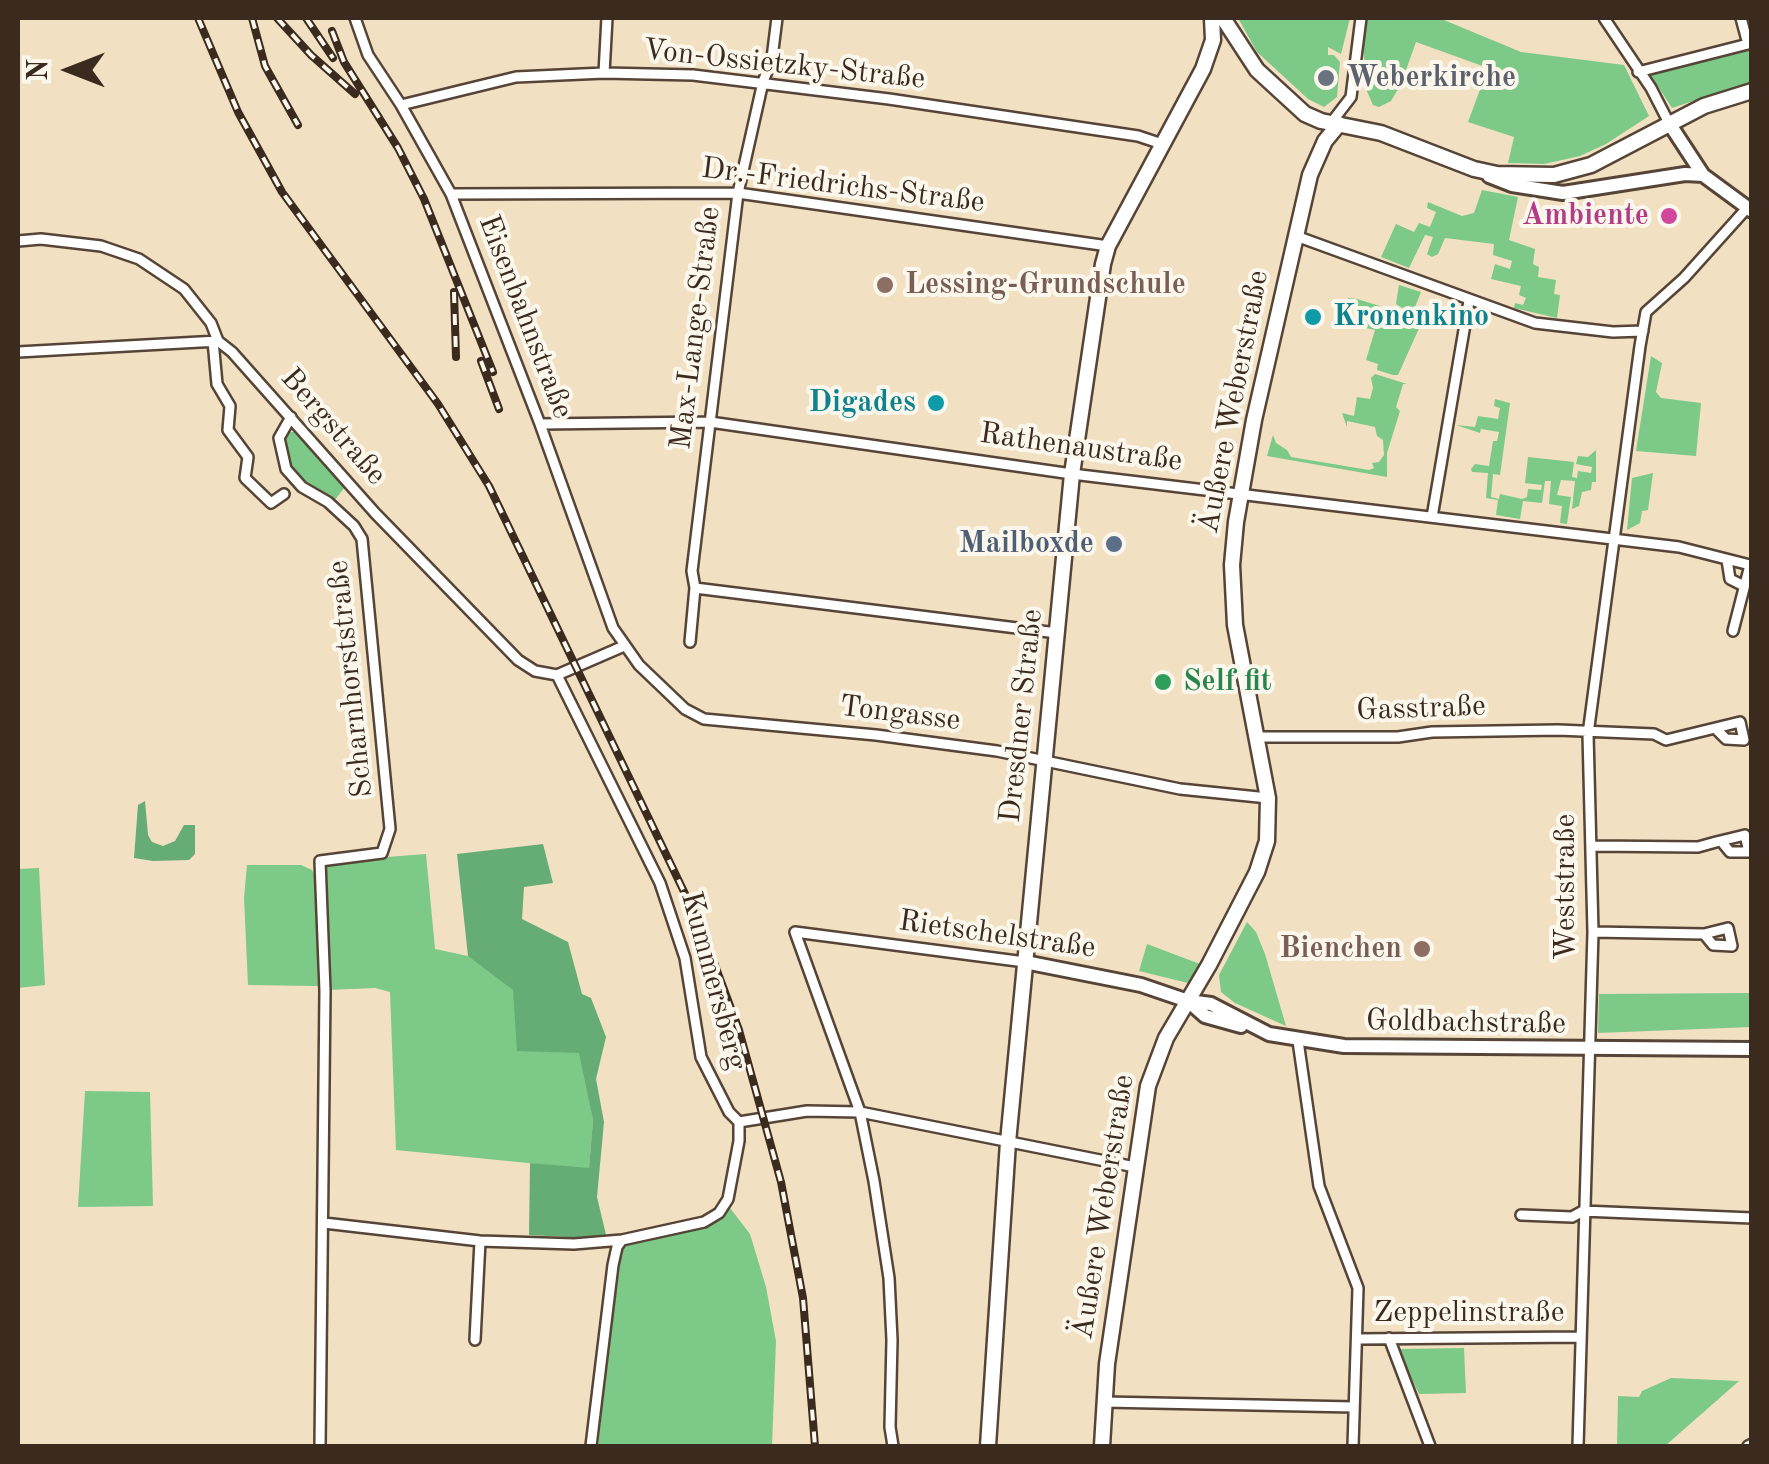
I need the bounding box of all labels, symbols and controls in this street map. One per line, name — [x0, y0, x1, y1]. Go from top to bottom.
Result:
north arrow — [20, 20, 120, 120]
street label: Von-Ossietzky-Straße — [641, 32, 927, 98]
text: N — [26, 59, 54, 81]
place label: Weberkirche — [1346, 60, 1516, 96]
marker: Weberkirche — [1315, 67, 1337, 89]
street label: Dr.-Friedrichs-Straße — [699, 151, 987, 221]
place label: Ambiente — [1522, 198, 1649, 234]
street label: Max-Lange-Straße — [663, 204, 729, 452]
marker: Ambiente — [1658, 205, 1680, 227]
street label: Eisenbahnstraße — [470, 210, 580, 424]
place label: Lessing-Grundschule — [905, 267, 1186, 303]
street label: Äußere Weberstraße — [1191, 267, 1277, 537]
marker: Lessing-Grundschule — [874, 274, 896, 296]
place label: Kronenkino — [1333, 299, 1489, 335]
marker: Kronenkino — [1302, 306, 1324, 328]
street label: Bergstraße — [272, 361, 394, 493]
place label: Digades — [808, 385, 916, 421]
marker: Digades — [925, 392, 947, 414]
street label: Rathenaustraße — [977, 416, 1185, 480]
place label: Mailboxde — [959, 526, 1094, 562]
marker: Mailboxde — [1103, 533, 1125, 555]
street label: Scharnhorststraße — [321, 558, 381, 800]
street label: Dresdner Straße — [993, 607, 1051, 825]
place label: Self fit — [1183, 664, 1272, 700]
marker: Self fit — [1152, 671, 1174, 693]
street label: Tongasse — [838, 689, 962, 739]
street label: Gasstraße — [1356, 689, 1486, 729]
street label: Weststraße — [1548, 814, 1584, 960]
street label: Kummersberg — [672, 888, 754, 1074]
street label: Rietschelstraße — [896, 903, 1098, 967]
place label: Bienchen — [1279, 931, 1402, 967]
marker: Bienchen — [1411, 938, 1433, 960]
street label: Goldbachstraße — [1366, 1003, 1566, 1043]
street label: Äußere Weberstraße — [1065, 1072, 1143, 1342]
street label: Zeppelinstraße — [1374, 1295, 1564, 1331]

